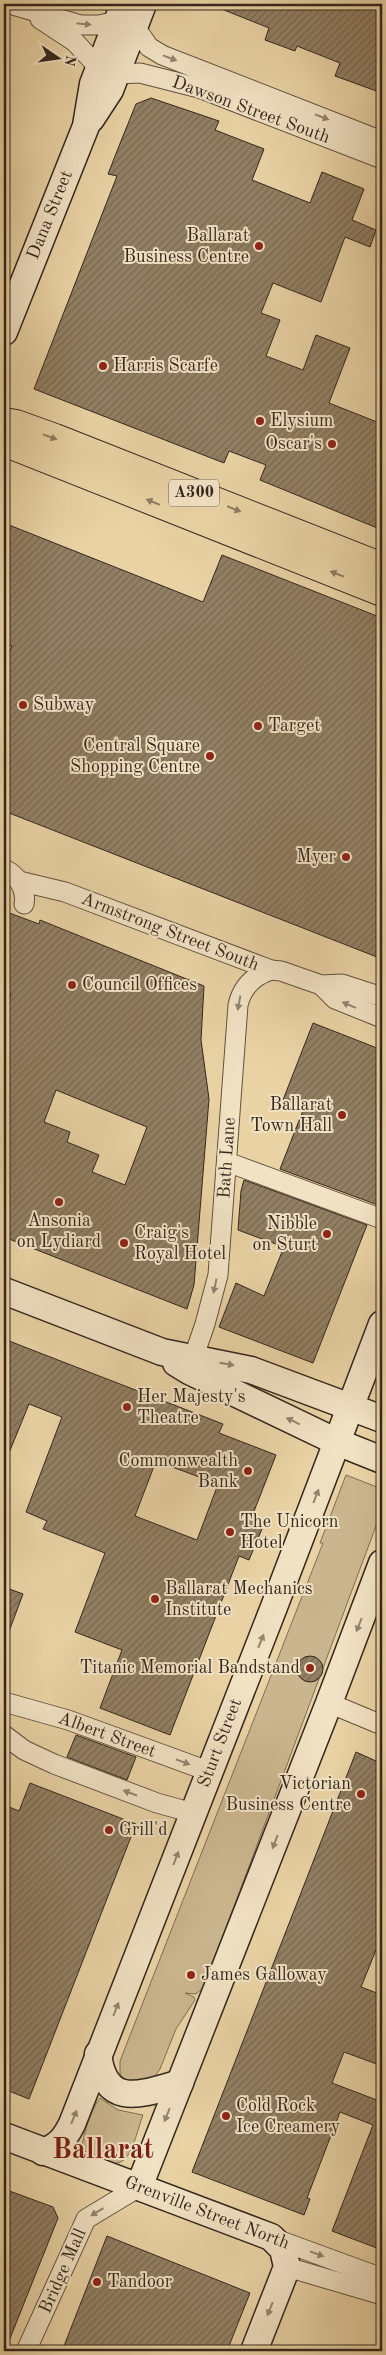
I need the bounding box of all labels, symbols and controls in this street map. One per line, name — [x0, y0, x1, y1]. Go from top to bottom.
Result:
one-way arrow — [76, 20, 92, 28]
north arrow — [32, 32, 82, 82]
text: N — [62, 54, 78, 68]
one-way arrow — [163, 54, 178, 62]
street label: Dawson Street South — [170, 73, 333, 147]
one-way arrow — [315, 113, 330, 121]
street label: Dana Street — [24, 168, 76, 262]
place label: Ballarat Business Centre — [124, 227, 249, 266]
marker: Ballarat Business Centre — [253, 240, 265, 252]
place label: Harris Scarfe — [113, 357, 218, 375]
marker: Harris Scarfe — [97, 360, 109, 372]
place label: Elysium — [270, 412, 333, 430]
marker: Elysium — [254, 415, 266, 427]
one-way arrow — [43, 433, 58, 441]
place label: Oscar's — [265, 435, 322, 453]
marker: Oscar's — [326, 438, 338, 450]
road number: A300 — [169, 479, 219, 506]
one-way arrow — [146, 497, 160, 505]
one-way arrow — [227, 505, 242, 513]
one-way arrow — [329, 570, 344, 578]
place label: Subway — [33, 696, 95, 714]
marker: Subway — [17, 699, 29, 711]
place label: Target — [268, 717, 321, 735]
marker: Target — [252, 720, 264, 732]
place label: Central Square Shopping Centre — [70, 737, 200, 776]
marker: Central Square Shopping Centre — [204, 750, 216, 762]
place label: Myer — [297, 848, 337, 866]
marker: Myer — [340, 851, 352, 863]
street label: Armstrong Street South — [79, 890, 262, 974]
place label: Council Offices — [82, 976, 197, 994]
marker: Council Offices — [66, 979, 78, 991]
one-way arrow — [234, 995, 242, 1011]
one-way arrow — [342, 1001, 356, 1009]
place label: Ballarat Town Hall — [250, 1096, 332, 1135]
marker: Ballarat Town Hall — [336, 1109, 348, 1121]
street label: Bath Lane — [215, 1117, 239, 1199]
marker: Ansonia on Lydiard — [53, 1196, 65, 1208]
place label: Ansonia on Lydiard — [17, 1212, 101, 1251]
place label: Nibble on Sturt — [253, 1215, 317, 1254]
place label: Craig's Royal Hotel — [134, 1224, 226, 1263]
marker: Nibble on Sturt — [321, 1228, 333, 1240]
marker: Craig's Royal Hotel — [118, 1237, 130, 1249]
one-way arrow — [211, 1279, 219, 1295]
one-way arrow — [219, 1361, 235, 1369]
place label: Her Majesty's Theatre — [137, 1388, 246, 1427]
marker: Her Majesty's Theatre — [121, 1401, 133, 1413]
one-way arrow — [286, 1417, 300, 1425]
place label: Commonwealth Bank — [119, 1452, 238, 1491]
marker: Commonwealth Bank — [242, 1465, 254, 1477]
one-way arrow — [313, 1489, 321, 1504]
place label: The Unicorn Hotel — [240, 1513, 339, 1552]
marker: The Unicorn Hotel — [224, 1526, 236, 1538]
place label: Ballarat Mechanics Institute — [165, 1580, 313, 1619]
marker: Ballarat Mechanics Institute — [149, 1593, 161, 1605]
one-way arrow — [355, 1618, 363, 1633]
one-way arrow — [257, 1634, 265, 1648]
place label: Titanic Memorial Bandstand — [79, 1659, 300, 1677]
marker: Titanic Memorial Bandstand — [304, 1662, 316, 1674]
street label: Sturt Street — [195, 1696, 245, 1790]
street label: Albert Street — [56, 1709, 158, 1761]
one-way arrow — [175, 1759, 190, 1766]
place label: Victorian Business Centre — [226, 1775, 351, 1814]
marker: Victorian Business Centre — [355, 1788, 367, 1800]
one-way arrow — [122, 1789, 137, 1797]
place label: Grill'd — [119, 1821, 168, 1839]
marker: Grill'd — [103, 1824, 115, 1836]
one-way arrow — [271, 1834, 278, 1849]
one-way arrow — [172, 1850, 180, 1865]
place label: James Galloway — [201, 1966, 327, 1984]
marker: James Galloway — [185, 1969, 197, 1981]
one-way arrow — [113, 2002, 121, 2016]
place label: Cold Rock Ice Creamery — [236, 2097, 341, 2136]
one-way arrow — [163, 2107, 171, 2122]
one-way arrow — [70, 2109, 78, 2124]
marker: Cold Rock Ice Creamery — [220, 2110, 232, 2122]
district label: Ballarat — [52, 2137, 154, 2165]
street label: Grenville Street North — [122, 2173, 292, 2253]
one-way arrow — [91, 2208, 104, 2217]
street label: Bridge Mall — [36, 2226, 90, 2316]
one-way arrow — [310, 2250, 325, 2258]
place label: Tandoor — [107, 2273, 173, 2291]
marker: Tandoor — [91, 2276, 103, 2288]
one-way arrow — [266, 2302, 274, 2316]

